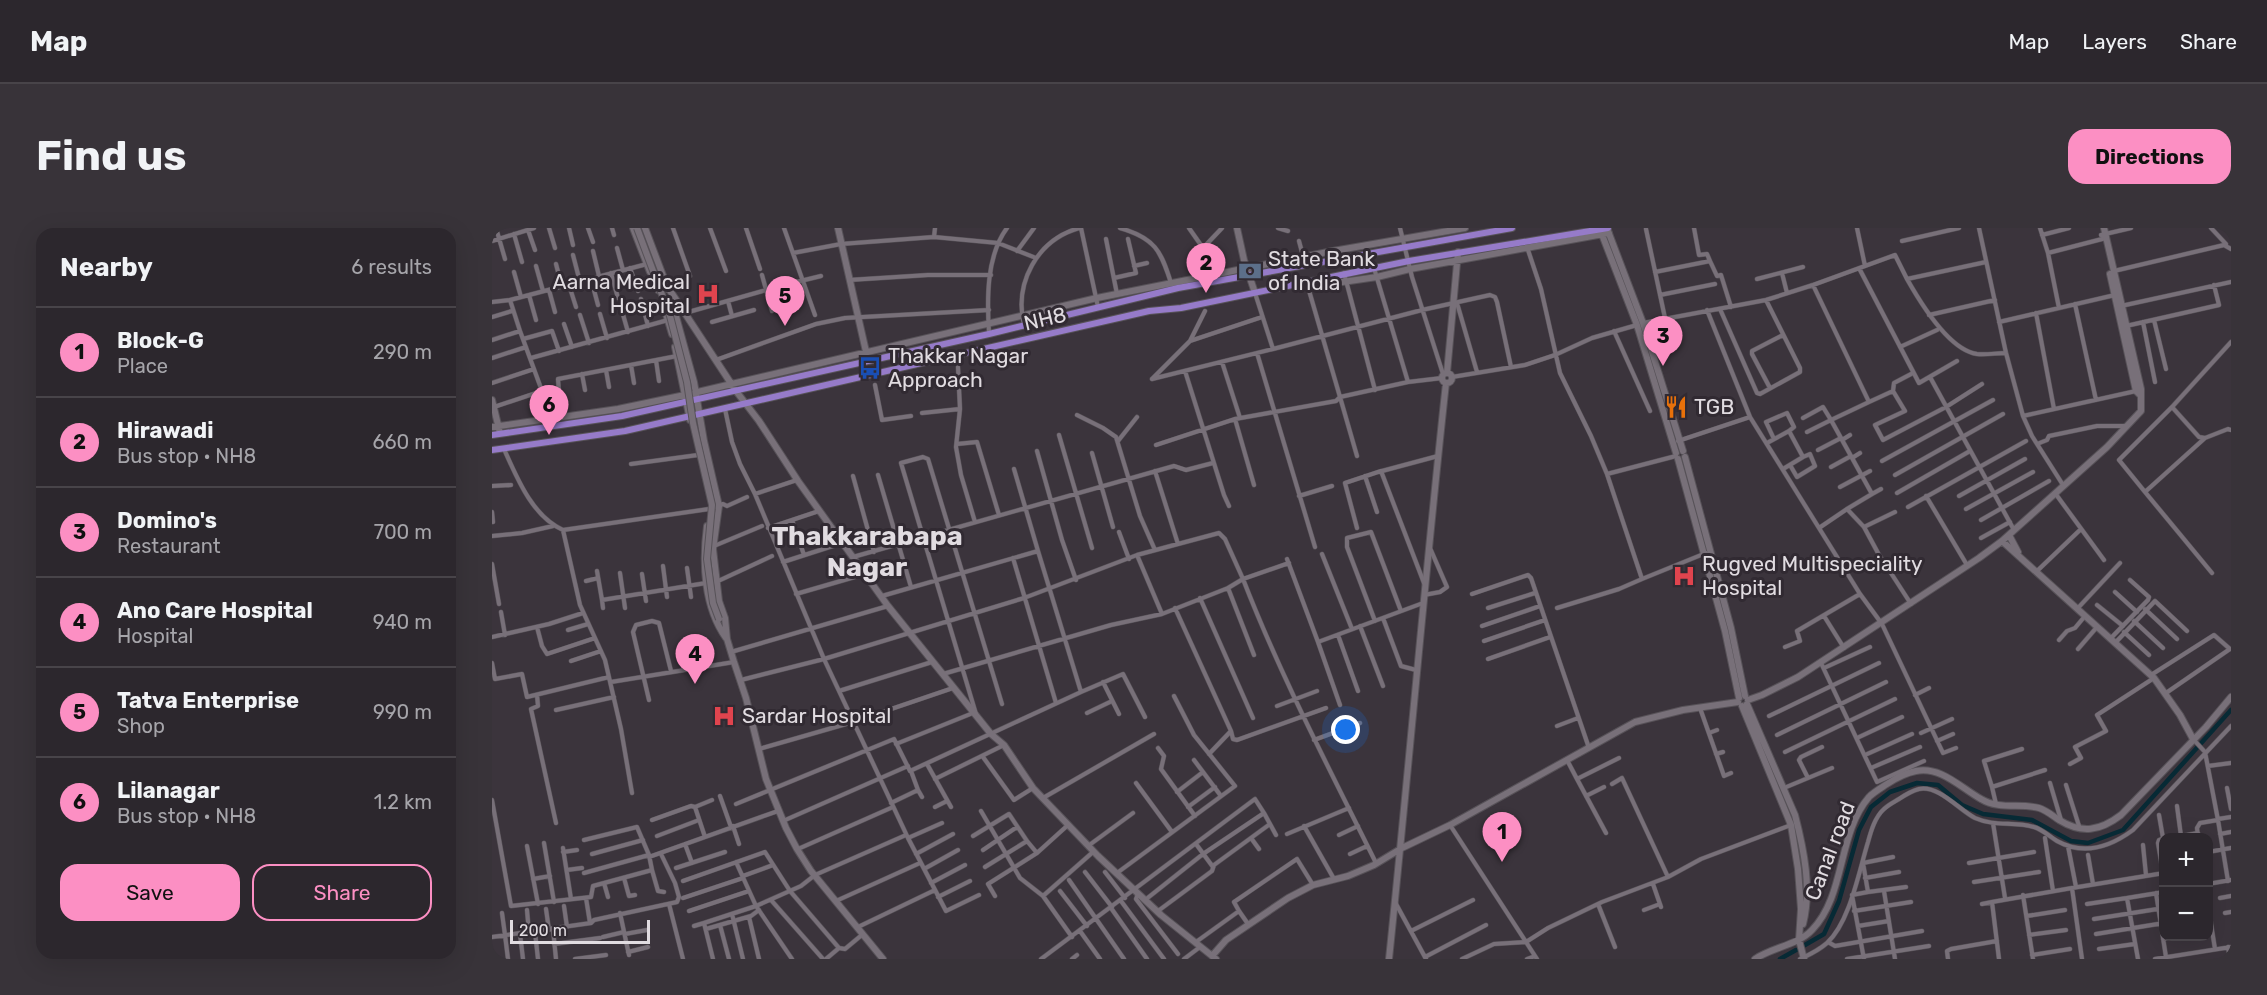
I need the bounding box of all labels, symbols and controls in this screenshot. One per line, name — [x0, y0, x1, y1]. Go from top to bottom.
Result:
text: Map — [30, 25, 87, 58]
text: Map — [2008, 29, 2049, 54]
text: Layers — [2082, 29, 2147, 54]
text: Share — [2180, 29, 2237, 54]
button: Directions — [2068, 129, 2231, 184]
text: Find us — [36, 131, 187, 181]
pin: 2 — [1186, 244, 1226, 293]
place label: State Bank of India — [1268, 246, 1375, 295]
text: Nearby — [60, 252, 153, 283]
text: 6 results — [351, 255, 432, 279]
bank icon: State Bank of India — [1237, 258, 1263, 284]
place label: Aarna Medical Hospital — [553, 269, 690, 318]
pin: 5 — [766, 276, 804, 326]
hospital icon: Aarna Medical Hospital — [695, 281, 721, 307]
street label: NH8 — [1021, 302, 1069, 336]
pin: 3 — [1644, 316, 1682, 366]
text: Block-G — [117, 327, 204, 354]
text: 1 — [75, 340, 84, 364]
text: 290 m — [373, 340, 432, 364]
place label: Thakkar Nagar Approach — [888, 343, 1028, 392]
text: Place — [117, 354, 168, 378]
bus stop icon: Thakkar Nagar Approach — [857, 355, 883, 381]
pin: 6 — [530, 386, 568, 435]
restaurant icon: TGB — [1663, 394, 1689, 420]
place label: TGB — [1694, 394, 1734, 419]
text: Hirawadi — [117, 417, 214, 444]
text: 2 — [73, 430, 86, 454]
text: 660 m — [373, 430, 432, 454]
text: Bus stop · NH8 — [117, 444, 256, 468]
text: Domino's — [117, 507, 217, 534]
text: 3 — [73, 520, 86, 544]
text: 700 m — [374, 520, 432, 544]
district label: Thakkarabapa Nagar — [771, 520, 963, 583]
text: Restaurant — [117, 534, 221, 558]
place label: Rugved Multispeciality Hospital — [1702, 551, 1923, 600]
hospital icon: Rugved Multispeciality Hospital — [1671, 563, 1697, 589]
text: Ano Care Hospital — [117, 597, 313, 624]
text: 4 — [73, 610, 86, 634]
text: 940 m — [373, 610, 432, 634]
text: Hospital — [117, 624, 193, 648]
pin: 4 — [676, 634, 714, 684]
text: Tatva Enterprise — [117, 687, 299, 714]
text: 5 — [73, 700, 86, 724]
text: 990 m — [373, 700, 432, 724]
hospital icon: Sardar Hospital — [711, 703, 737, 729]
place label: Sardar Hospital — [742, 703, 891, 728]
text: Shop — [117, 714, 165, 738]
your location — [1331, 715, 1360, 744]
text: Lilanagar — [117, 777, 220, 804]
text: 6 — [73, 790, 86, 814]
text: 1.2 km — [374, 790, 432, 814]
street label: Canal road — [1799, 798, 1860, 904]
text: Bus stop · NH8 — [117, 804, 256, 828]
pin: 1 — [1482, 812, 1522, 862]
map controls — [2159, 833, 2213, 941]
button: + — [2159, 833, 2213, 887]
button: Save — [60, 864, 240, 921]
button: Share — [252, 864, 432, 921]
button: − — [2159, 887, 2213, 941]
scale bar — [510, 917, 650, 944]
text: 200 m — [519, 921, 567, 940]

